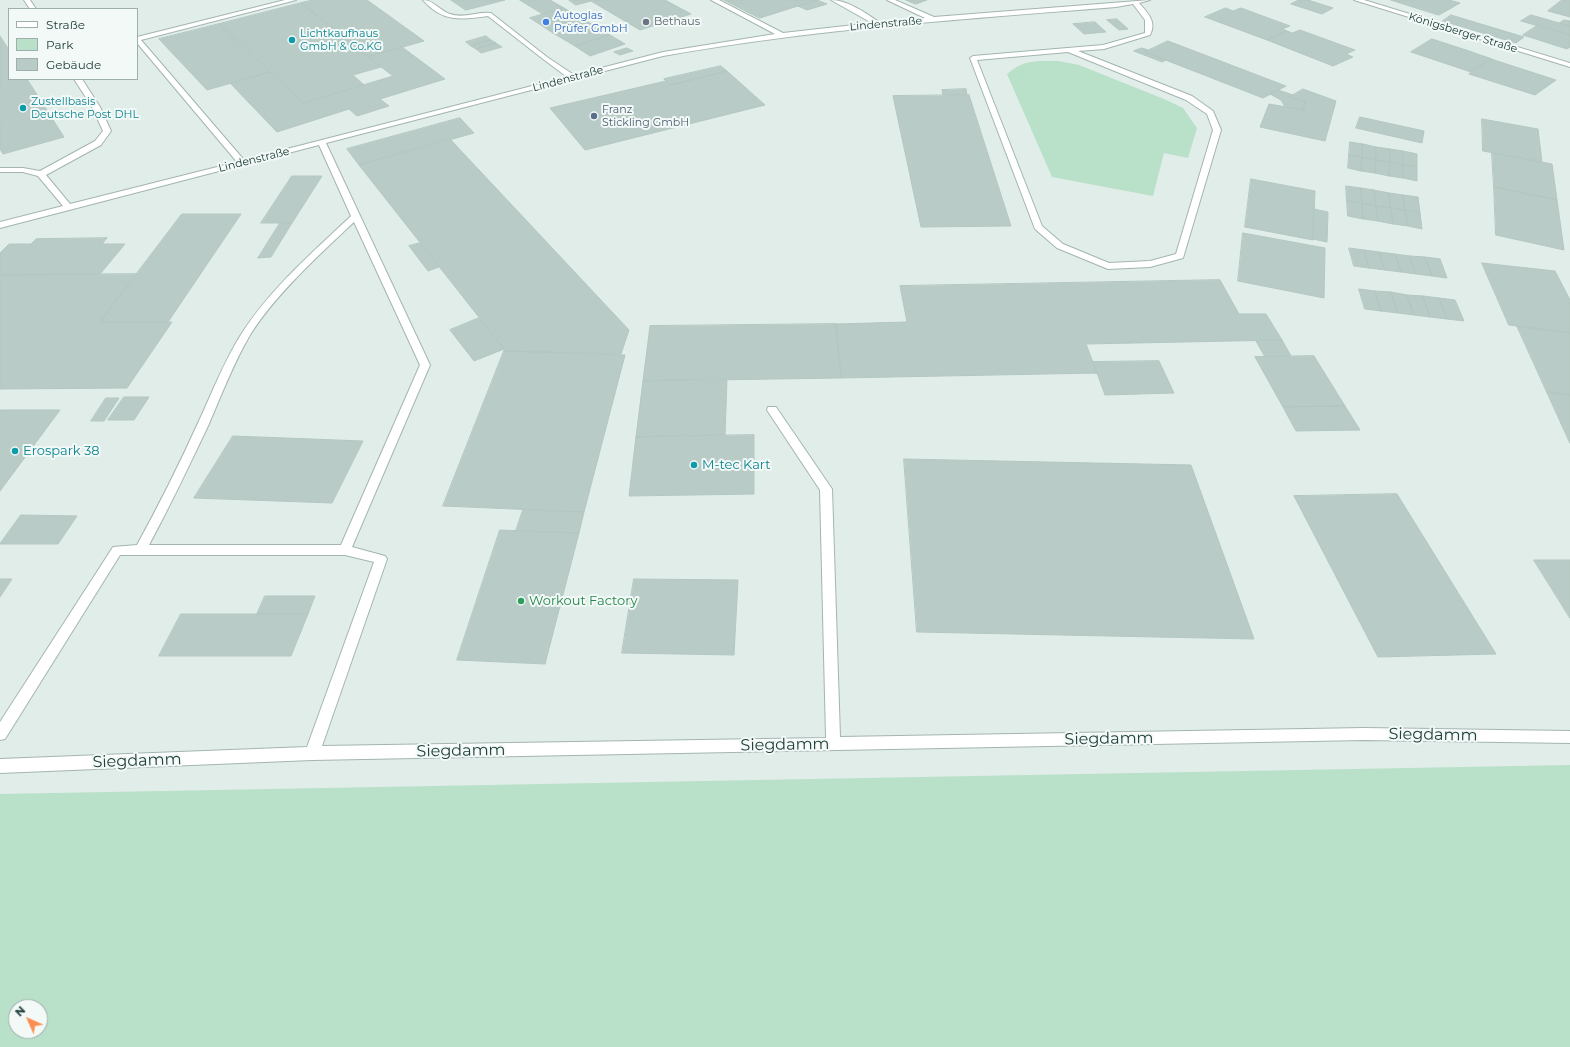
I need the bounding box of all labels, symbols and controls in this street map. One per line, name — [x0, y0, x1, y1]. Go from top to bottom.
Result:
legend — [8, 8, 138, 80]
place label: Autoglas Prüfer GmbH — [554, 9, 628, 35]
street label: Königsberger Straße — [1407, 10, 1519, 56]
street label: Lindenstraße — [849, 14, 923, 34]
place label: Bethaus — [654, 15, 700, 29]
text: Straße — [46, 17, 85, 32]
marker: Autoglas Prüfer GmbH — [541, 17, 551, 27]
marker: Bethaus — [641, 17, 651, 27]
place label: Lichtkaufhaus GmbH & Co.KG — [300, 27, 382, 53]
marker: Lichtkaufhaus GmbH & Co.KG — [287, 35, 297, 45]
text: Park — [46, 37, 73, 52]
text: Gebäude — [46, 57, 101, 72]
street label: Lindenstraße — [531, 63, 605, 95]
place label: Zustellbasis Deutsche Post DHL — [31, 95, 139, 121]
marker: Zustellbasis Deutsche Post DHL — [18, 103, 28, 113]
place label: Franz Stickling GmbH — [602, 103, 689, 129]
marker: Franz Stickling GmbH — [589, 111, 599, 121]
street label: Lindenstraße — [217, 145, 291, 175]
place label: Erospark 38 — [23, 443, 100, 459]
marker: Erospark 38 — [10, 446, 20, 456]
place label: M-tec Kart — [702, 457, 771, 473]
marker: M-tec Kart — [689, 460, 699, 470]
place label: Workout Factory — [529, 593, 637, 609]
marker: Workout Factory — [516, 596, 526, 606]
street label: Siegdamm — [1388, 725, 1478, 745]
street label: Siegdamm — [1064, 729, 1154, 749]
street label: Siegdamm — [740, 735, 830, 755]
street label: Siegdamm — [416, 741, 506, 761]
street label: Siegdamm — [92, 750, 182, 772]
north arrow — [8, 999, 48, 1039]
text: N — [12, 1003, 28, 1019]

